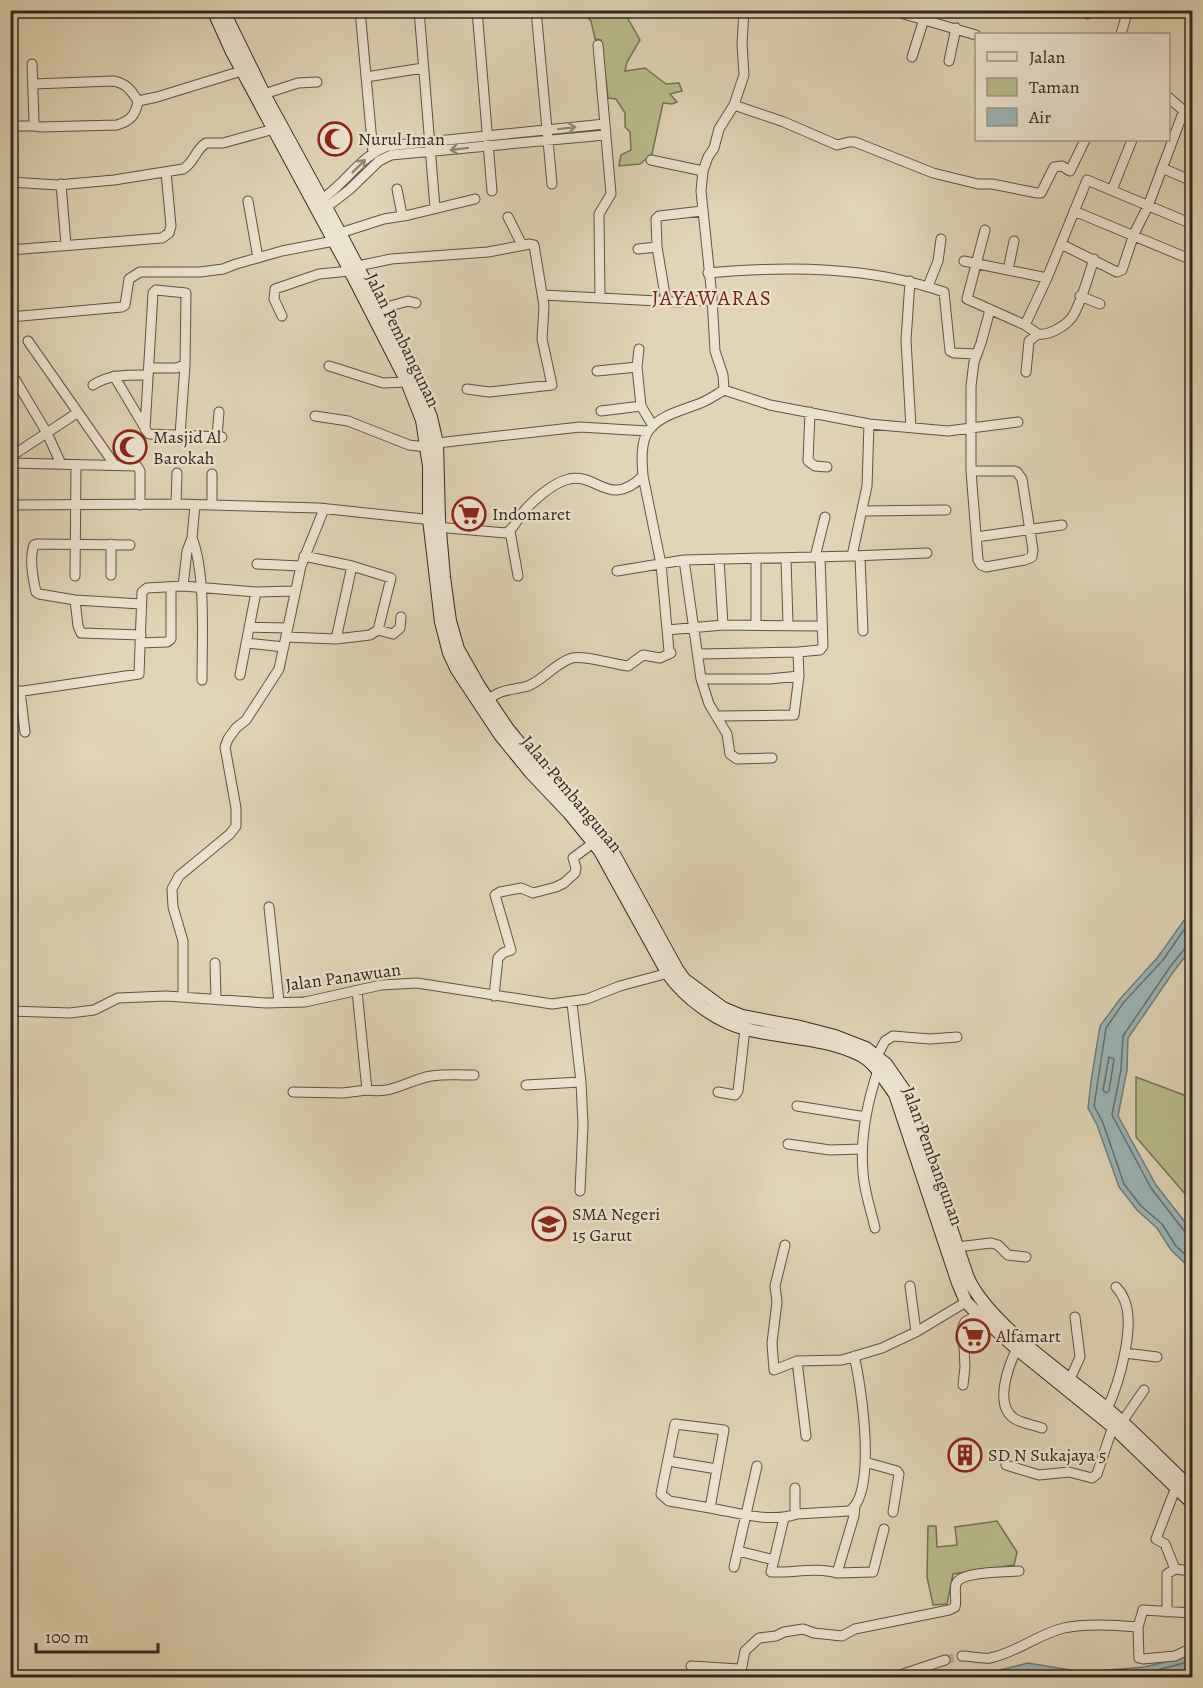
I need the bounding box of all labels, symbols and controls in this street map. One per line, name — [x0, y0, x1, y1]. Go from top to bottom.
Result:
legend — [975, 33, 1170, 141]
text: Jalan — [1029, 45, 1066, 69]
text: Taman — [1029, 75, 1080, 99]
text: Air — [1028, 105, 1051, 129]
mosque icon: Nurul Iman — [317, 121, 353, 157]
one-way arrow — [556, 123, 576, 134]
place label: Nurul Iman — [358, 127, 445, 151]
one-way arrow — [450, 143, 470, 154]
one-way arrow — [351, 159, 366, 174]
street label: Jalan Pembangunan — [360, 269, 446, 411]
district label: JAYAWARAS — [652, 284, 772, 312]
place label: Masjid Al Barokah — [153, 425, 222, 470]
mosque icon: Masjid Al Barokah — [112, 429, 148, 465]
supermarket icon: Indomaret — [451, 496, 487, 532]
place label: Indomaret — [492, 502, 571, 526]
street label: Jalan Pembangunan — [516, 730, 628, 858]
street label: Jalan Panawuan — [284, 957, 402, 997]
street label: Jalan Pembangunan — [897, 1083, 969, 1229]
place label: SMA Negeri 15 Garut — [572, 1202, 660, 1247]
school or university icon: SMA Negeri 15 Garut — [531, 1206, 567, 1242]
supermarket icon: Alfamart — [955, 1318, 991, 1354]
place label: Alfamart — [995, 1324, 1061, 1348]
building icon: SD N Sukajaya 5 — [947, 1437, 983, 1473]
place label: SD N Sukajaya 5 — [988, 1443, 1107, 1467]
scale bar — [36, 1616, 158, 1654]
text: 100 m — [45, 1625, 89, 1649]

